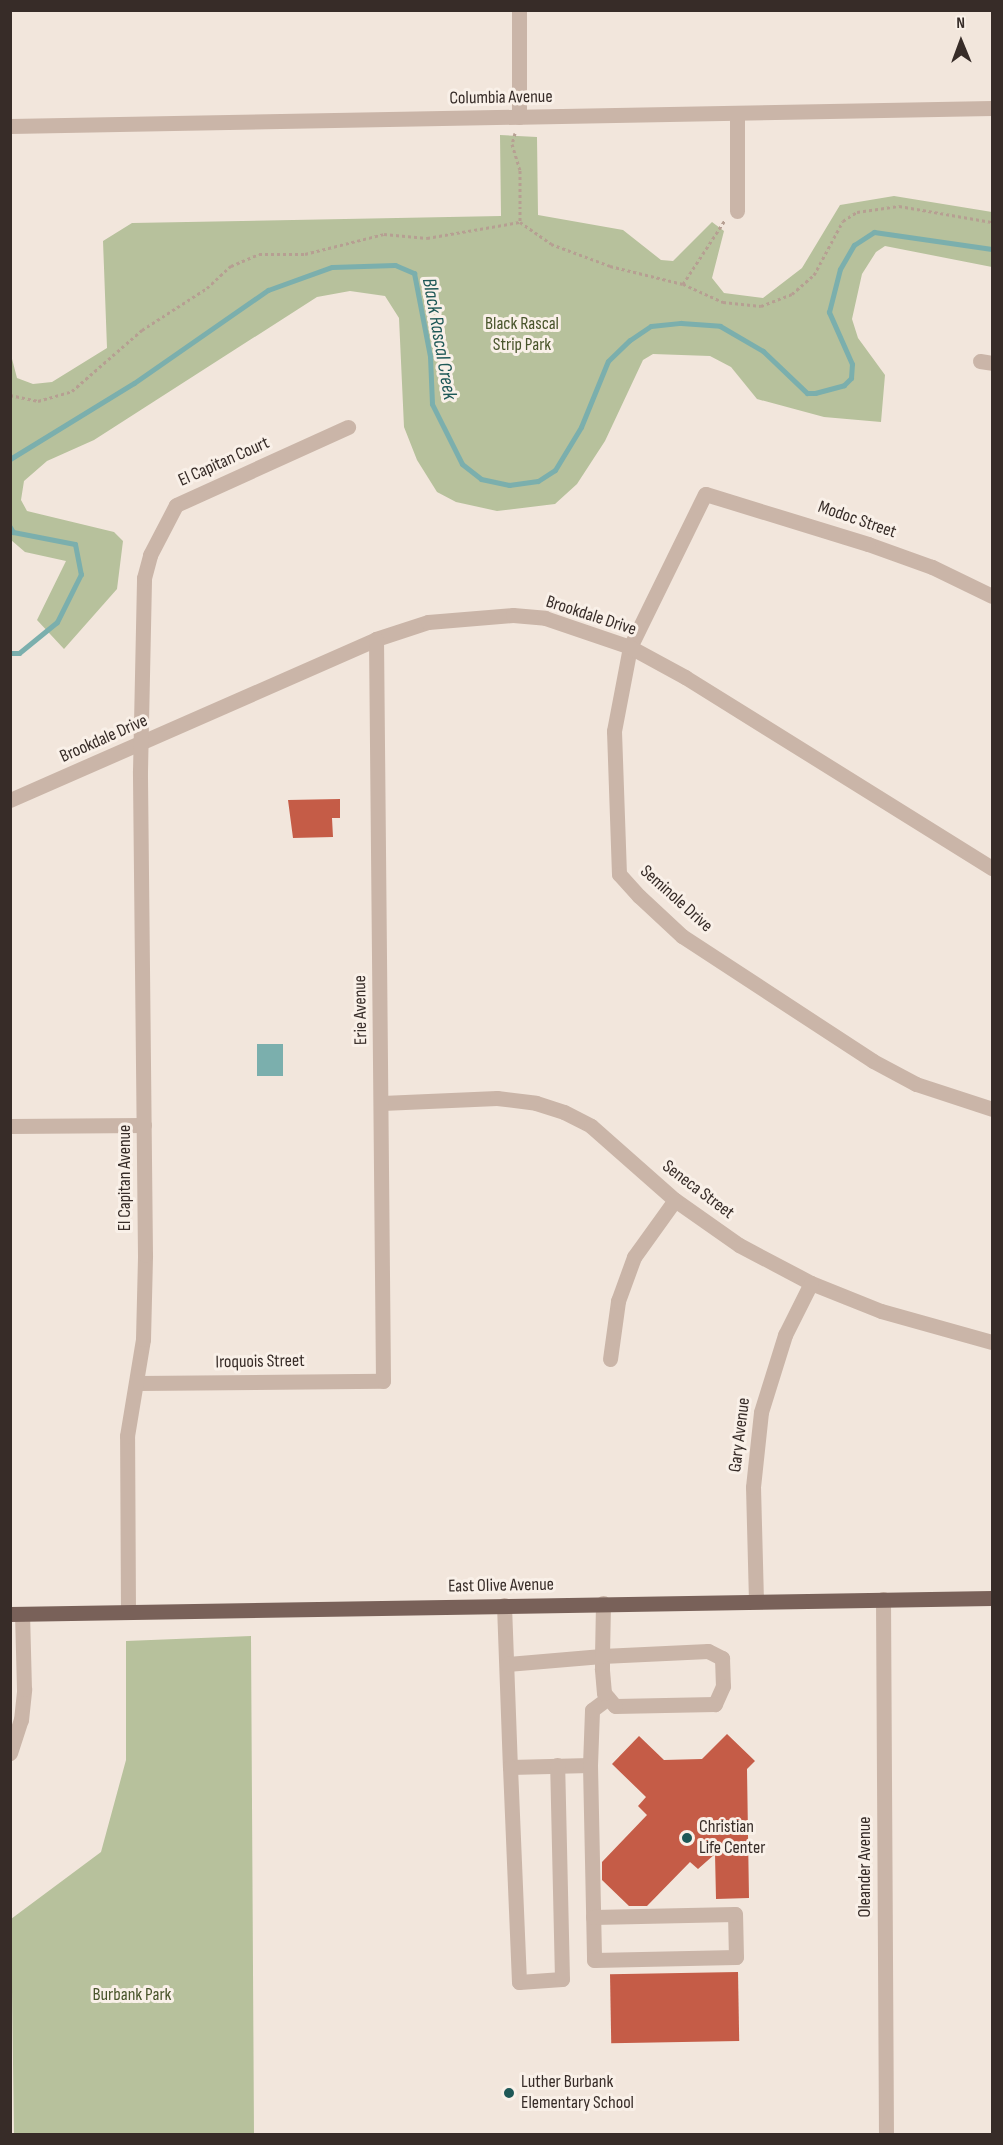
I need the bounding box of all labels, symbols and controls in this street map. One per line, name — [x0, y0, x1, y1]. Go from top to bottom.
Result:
north arrow — [931, 12, 991, 72]
text: N — [956, 14, 965, 33]
street label: Columbia Avenue — [449, 86, 553, 110]
water label: Black Rascal Creek — [416, 276, 462, 402]
park label: Black Rascal Strip Park — [485, 314, 559, 356]
street label: El Capitan Court — [175, 432, 273, 492]
street label: Modoc Street — [815, 497, 899, 543]
street label: Brookdale Drive — [543, 591, 639, 641]
street label: Brookdale Drive — [57, 710, 151, 768]
street label: Seminole Drive — [635, 861, 717, 937]
street label: Erie Avenue — [350, 975, 372, 1045]
street label: El Capitan Avenue — [114, 1125, 136, 1231]
street label: Seneca Street — [658, 1156, 738, 1224]
street label: Iroquois Street — [215, 1350, 305, 1374]
street label: Gary Avenue — [725, 1396, 755, 1474]
street label: East Olive Avenue — [448, 1574, 554, 1598]
place label: Christian Life Center — [699, 1817, 765, 1860]
street label: Oleander Avenue — [854, 1817, 876, 1917]
marker: Christian Life Center — [680, 1831, 694, 1845]
park label: Burbank Park — [93, 1984, 171, 2006]
place label: Luther Burbank Elementary School — [521, 2072, 634, 2114]
marker: Luther Burbank Elementary School — [502, 2086, 516, 2100]

